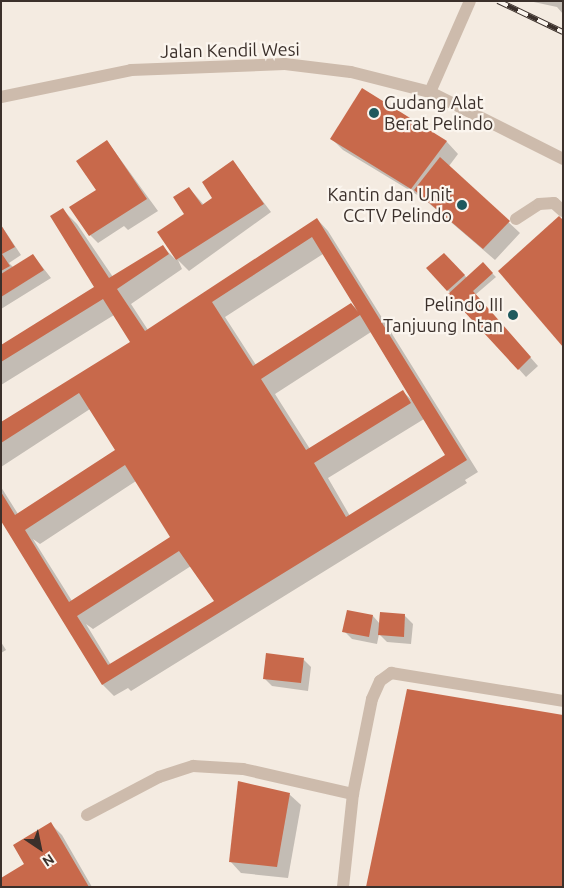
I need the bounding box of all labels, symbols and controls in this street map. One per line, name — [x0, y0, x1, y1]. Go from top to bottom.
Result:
street label: Jalan Kendil Wesi — [160, 38, 300, 62]
place label: Gudang Alat Berat Pelindo — [384, 92, 493, 134]
marker: Gudang Alat Berat Pelindo — [368, 107, 380, 119]
place label: Kantin dan Unit CCTV Pelindo — [327, 184, 452, 226]
marker: Kantin dan Unit CCTV Pelindo — [456, 199, 468, 211]
place label: Pelindo III Tanjuung Intan — [383, 294, 503, 336]
marker: Pelindo III Tanjuung Intan — [507, 309, 519, 321]
north arrow — [15, 823, 65, 873]
text: N — [40, 851, 57, 870]

